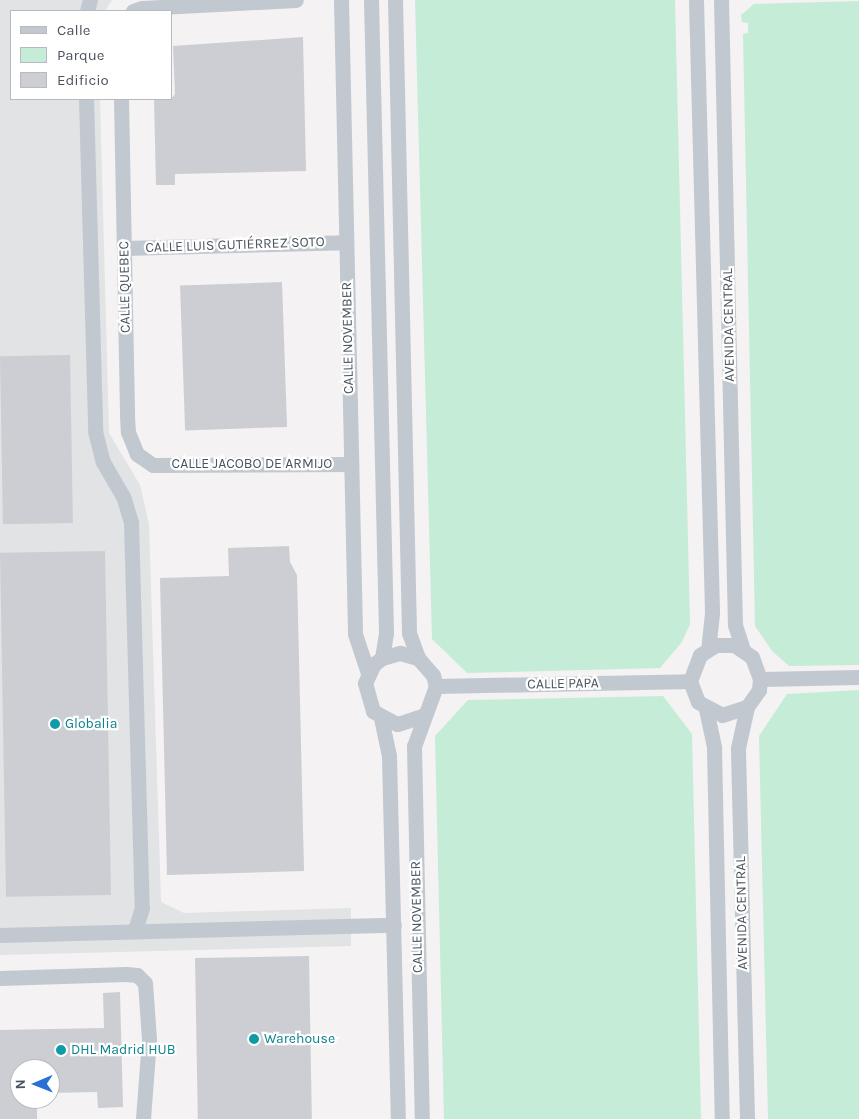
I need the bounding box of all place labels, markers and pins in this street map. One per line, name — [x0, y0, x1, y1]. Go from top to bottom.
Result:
place label: Globalia — [65, 716, 117, 732]
marker: Globalia — [49, 718, 61, 730]
place label: Warehouse — [264, 1031, 335, 1047]
marker: Warehouse — [248, 1033, 260, 1045]
place label: DHL Madrid HUB — [71, 1042, 175, 1058]
marker: DHL Madrid HUB — [55, 1044, 67, 1056]

